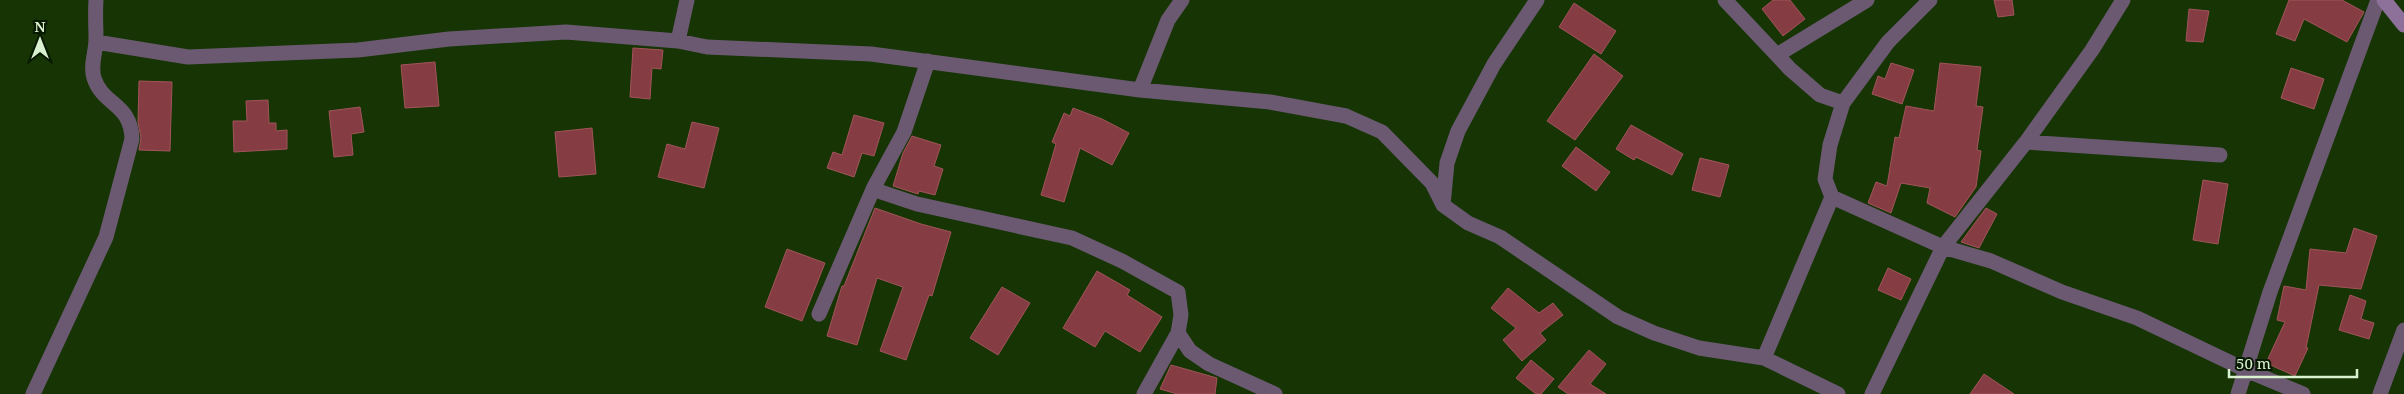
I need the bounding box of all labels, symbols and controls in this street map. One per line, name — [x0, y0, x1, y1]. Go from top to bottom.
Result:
north arrow — [15, 15, 65, 65]
text: N — [34, 17, 46, 36]
scale bar — [2229, 346, 2356, 378]
text: 50 m — [2236, 353, 2271, 373]

